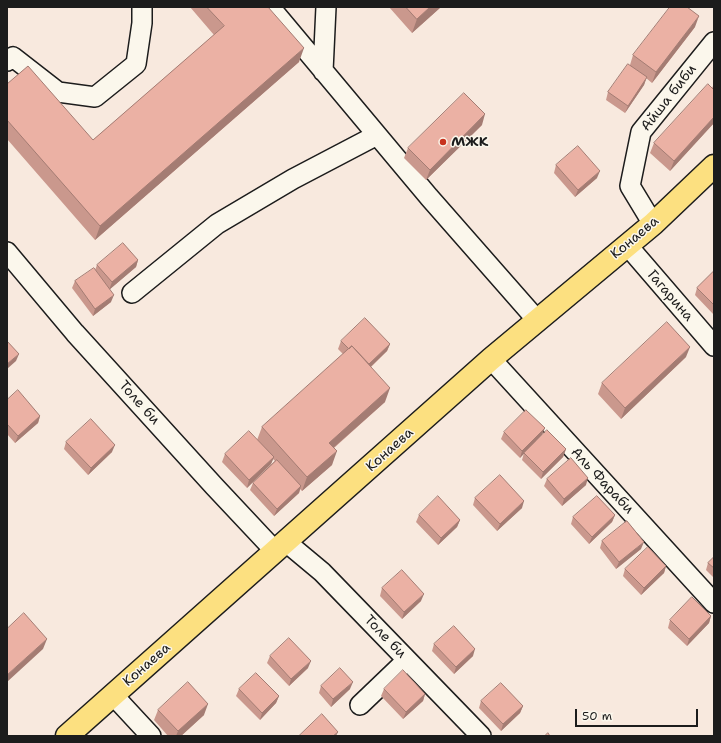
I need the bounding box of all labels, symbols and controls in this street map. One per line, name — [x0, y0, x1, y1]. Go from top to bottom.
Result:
street label: Айша биби — [638, 61, 700, 135]
place label: МЖК — [451, 134, 488, 150]
marker: МЖК — [438, 137, 448, 147]
street label: Конаева — [608, 213, 662, 263]
street label: Гагарина — [643, 267, 697, 325]
street label: Толе би — [115, 378, 163, 428]
street label: Конаева — [363, 424, 417, 476]
street label: Аль Фараби — [567, 444, 637, 518]
street label: Толе би — [360, 612, 410, 662]
street label: Конаева — [120, 640, 174, 690]
scale bar — [577, 701, 700, 727]
text: 50 m — [582, 708, 612, 724]

